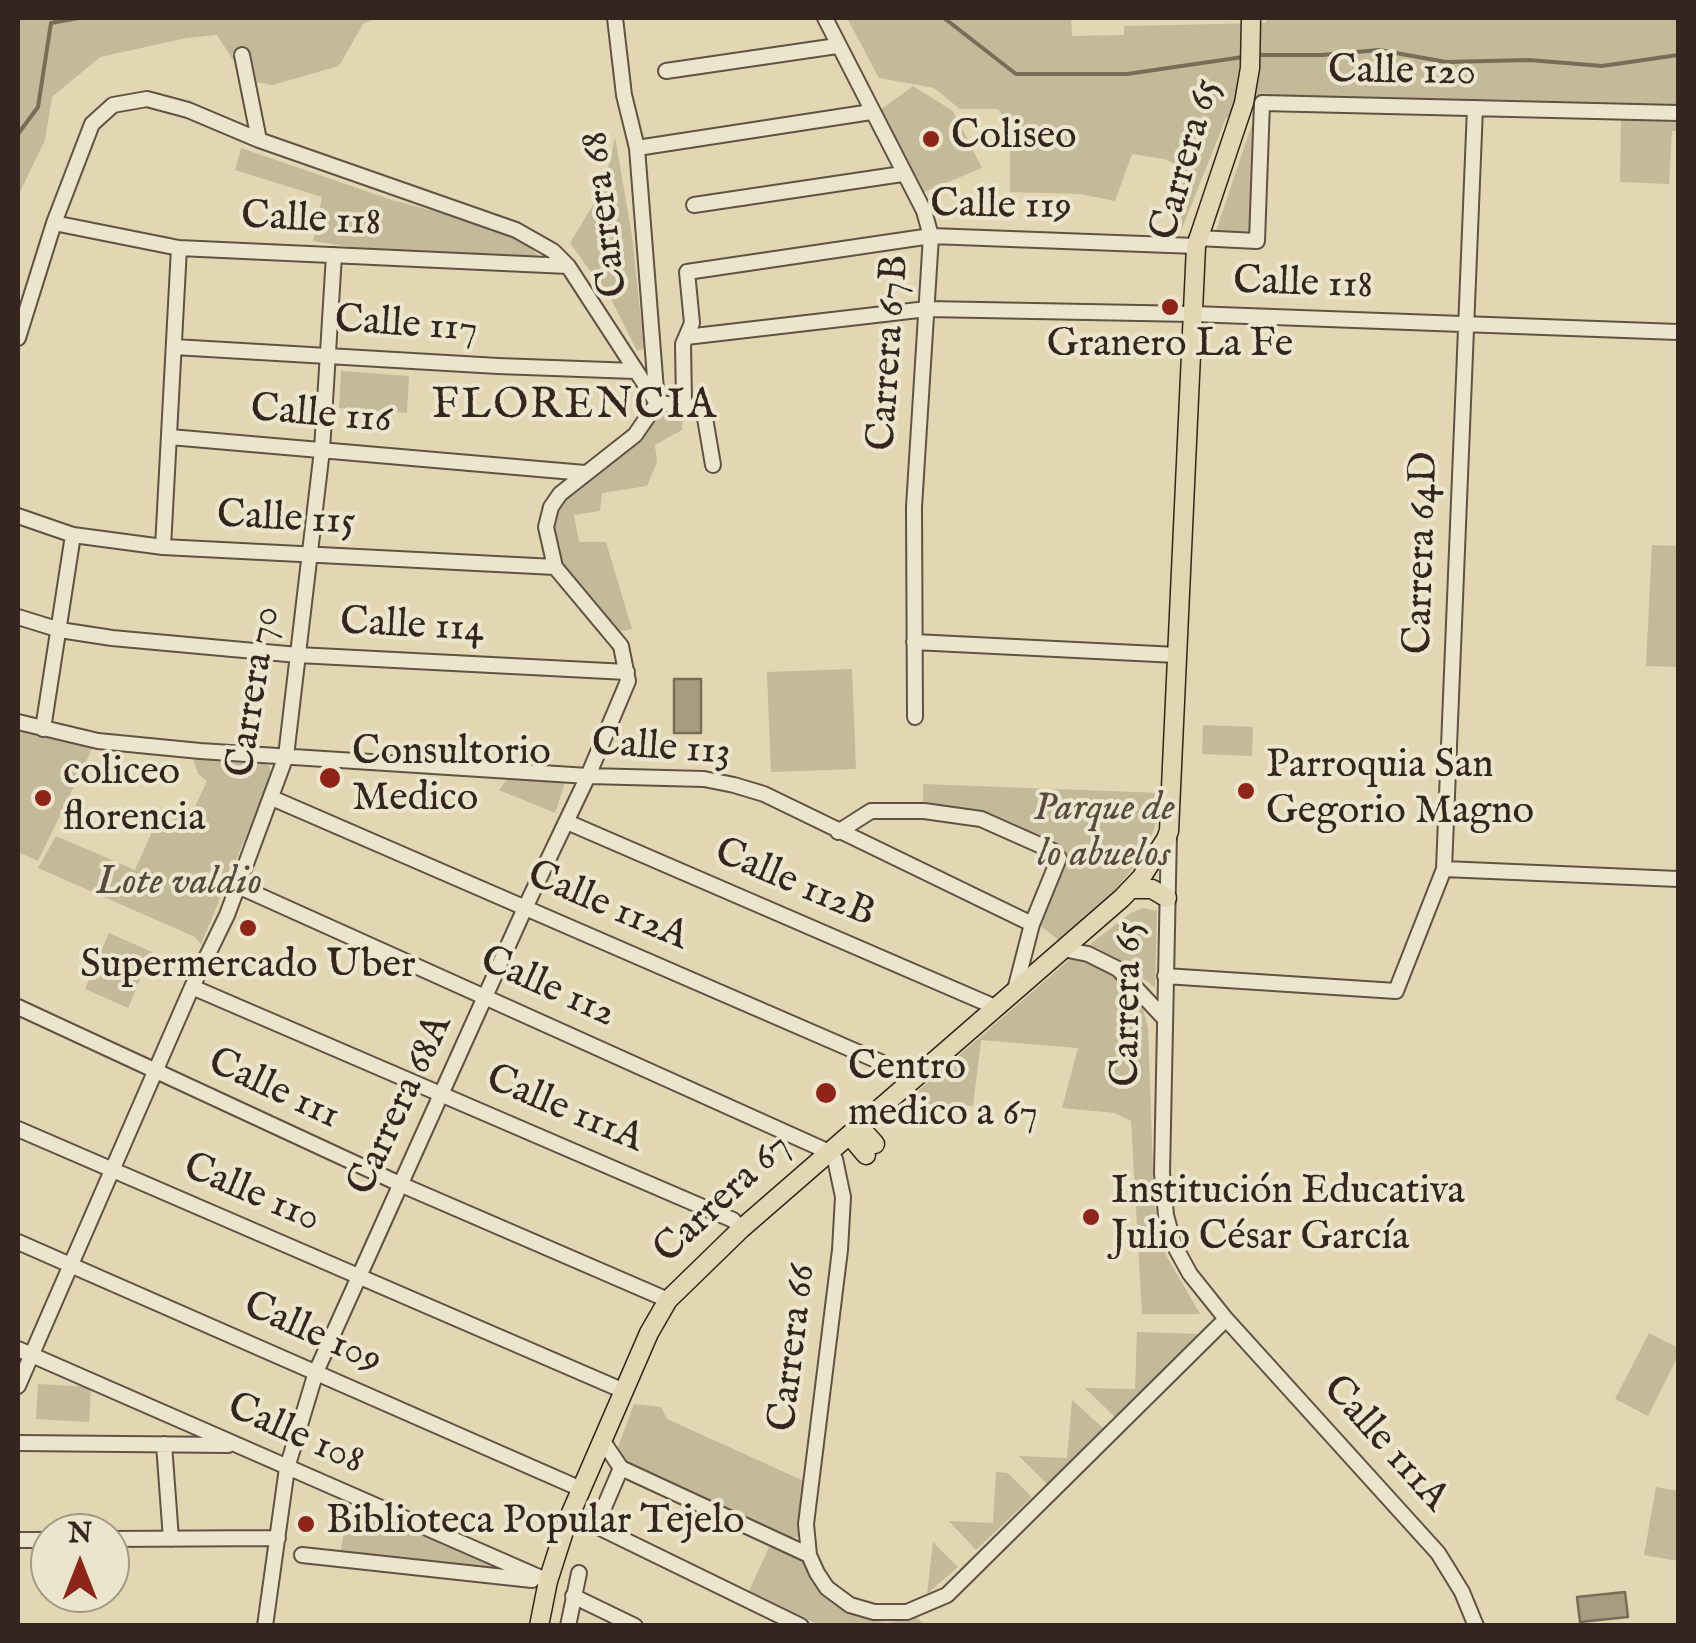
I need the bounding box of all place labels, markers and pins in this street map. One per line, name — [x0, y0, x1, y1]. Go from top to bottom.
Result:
place label: Coliseo — [951, 115, 1077, 163]
marker: Coliseo — [920, 128, 942, 150]
marker: Granero La Fe — [1159, 296, 1181, 318]
place label: Granero La Fe — [1047, 323, 1293, 371]
place label: Consultorio Medico — [352, 731, 551, 825]
place label: Parroquia San Gegorio Magno — [1266, 744, 1534, 838]
place label: coliceo florencia — [63, 751, 206, 845]
marker: Consultorio Medico — [317, 765, 343, 791]
marker: Parroquia San Gegorio Magno — [1235, 780, 1257, 802]
marker: coliceo florencia — [32, 787, 54, 809]
marker: Supermercado Uber — [237, 917, 259, 939]
place label: Supermercado Uber — [80, 944, 416, 992]
place label: Centro medico a 67 — [848, 1046, 1038, 1140]
marker: Centro medico a 67 — [813, 1080, 839, 1106]
place label: Institución Educativa Julio César García — [1111, 1170, 1465, 1264]
marker: Institución Educativa Julio César García — [1080, 1206, 1102, 1228]
place label: Biblioteca Popular Tejelo — [326, 1500, 744, 1548]
marker: Biblioteca Popular Tejelo — [295, 1513, 317, 1535]

